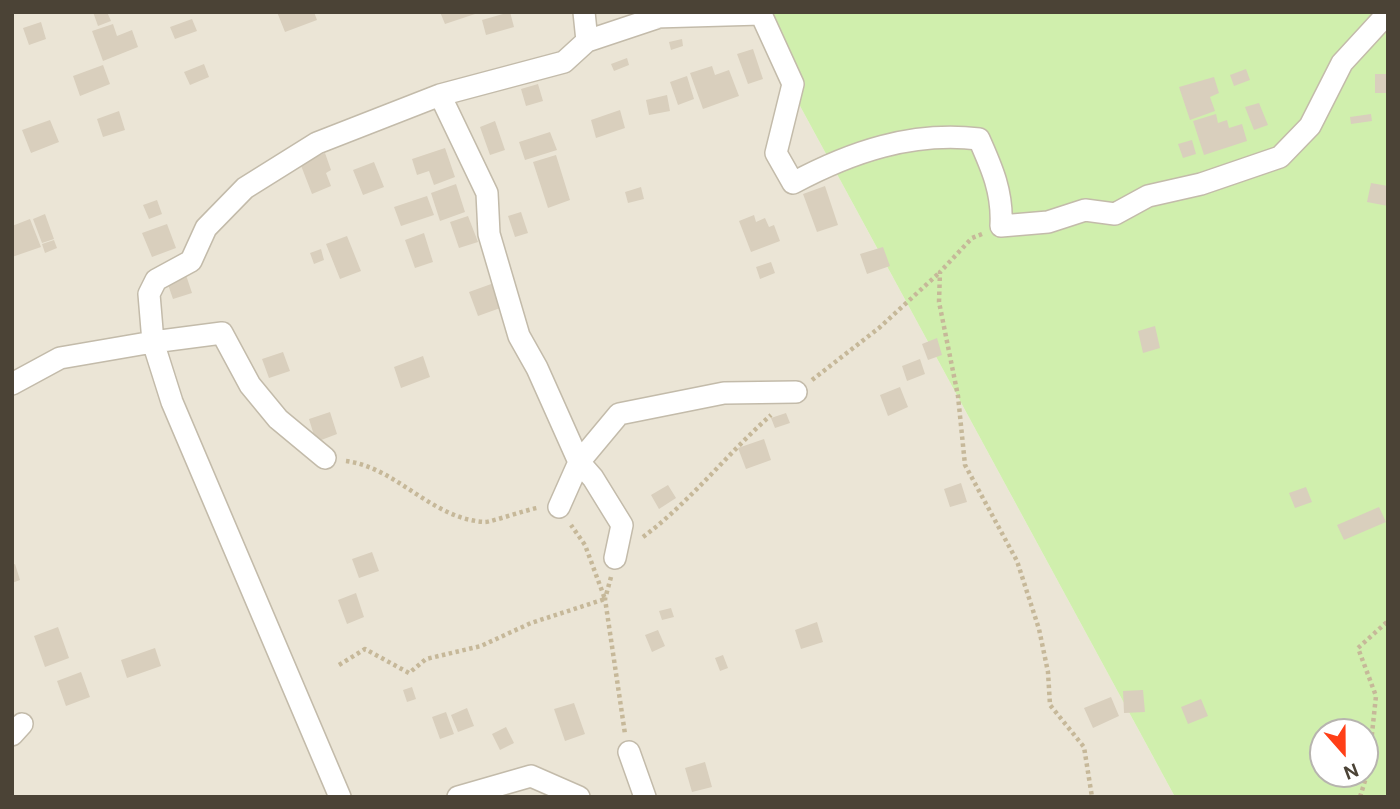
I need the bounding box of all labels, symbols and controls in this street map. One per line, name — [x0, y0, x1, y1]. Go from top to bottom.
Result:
north arrow — [1309, 718, 1379, 788]
text: N — [1340, 757, 1362, 785]

